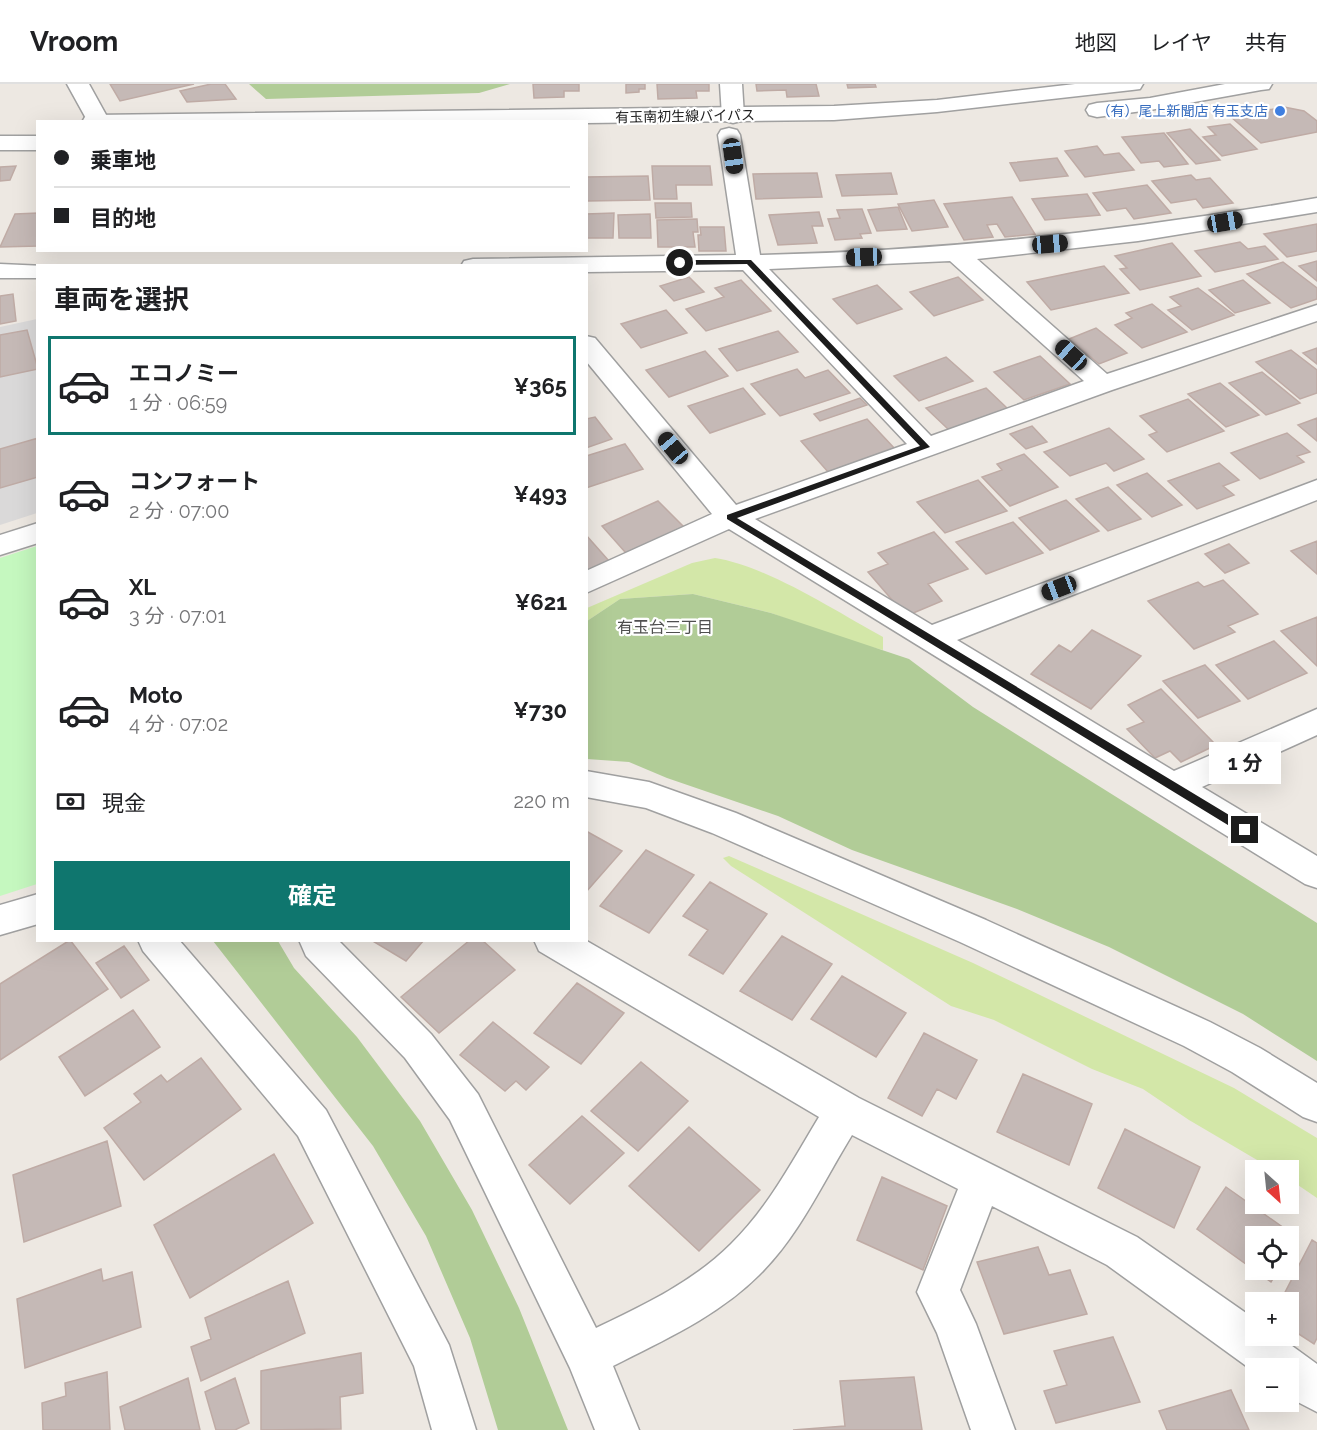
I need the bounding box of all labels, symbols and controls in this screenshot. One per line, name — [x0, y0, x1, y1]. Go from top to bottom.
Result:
text: Vroom — [30, 25, 118, 58]
text: 地図 — [1075, 30, 1117, 55]
text: レイヤ — [1150, 30, 1212, 55]
text: 共有 — [1245, 30, 1287, 55]
place label: （有）尾上新聞店 有玉支店 — [1096, 103, 1268, 119]
marker: （有）尾上新聞店 有玉支店 — [1273, 104, 1287, 118]
street label: 有玉南初生線バイパス — [615, 107, 755, 125]
car — [722, 137, 744, 175]
text: 乗車地 — [90, 147, 156, 173]
text: 目的地 — [90, 205, 156, 231]
car — [1206, 210, 1244, 234]
car — [1031, 233, 1069, 255]
car — [846, 247, 882, 267]
route start — [666, 249, 693, 276]
text: 車両を選択 — [54, 284, 189, 315]
car — [1052, 336, 1090, 374]
icon: car — [57, 359, 111, 413]
text: エコノミー — [129, 360, 239, 386]
text: ¥365 — [514, 373, 567, 399]
text: 1 分 · 06:59 — [129, 391, 227, 415]
car — [655, 428, 691, 468]
icon: car — [57, 467, 111, 521]
text: コンフォート — [129, 468, 260, 494]
text: ¥493 — [514, 481, 567, 507]
text: 2 分 · 07:00 — [129, 499, 230, 523]
car — [1039, 573, 1079, 603]
text: XL — [129, 574, 156, 600]
icon: car — [57, 575, 111, 629]
text: ¥621 — [515, 589, 567, 615]
text: 3 分 · 07:01 — [129, 604, 226, 628]
district label: 有玉台三丁目 — [617, 618, 713, 637]
text: Moto — [129, 682, 183, 708]
icon: car — [57, 683, 111, 737]
text: ¥730 — [513, 697, 567, 723]
text: 4 分 · 07:02 — [129, 712, 228, 736]
callout: 1 分 — [1209, 743, 1281, 785]
text: 1 分 — [1228, 751, 1262, 775]
icon: cash — [54, 785, 87, 818]
text: 220 m — [513, 789, 570, 813]
text: 現金 — [102, 790, 146, 816]
route end — [1231, 816, 1258, 843]
button: 確定 — [54, 861, 570, 930]
north arrow — [1245, 1160, 1299, 1214]
map controls — [1245, 1160, 1299, 1412]
button: locate — [1245, 1226, 1299, 1280]
button: + — [1245, 1292, 1299, 1346]
button: − — [1245, 1358, 1299, 1412]

